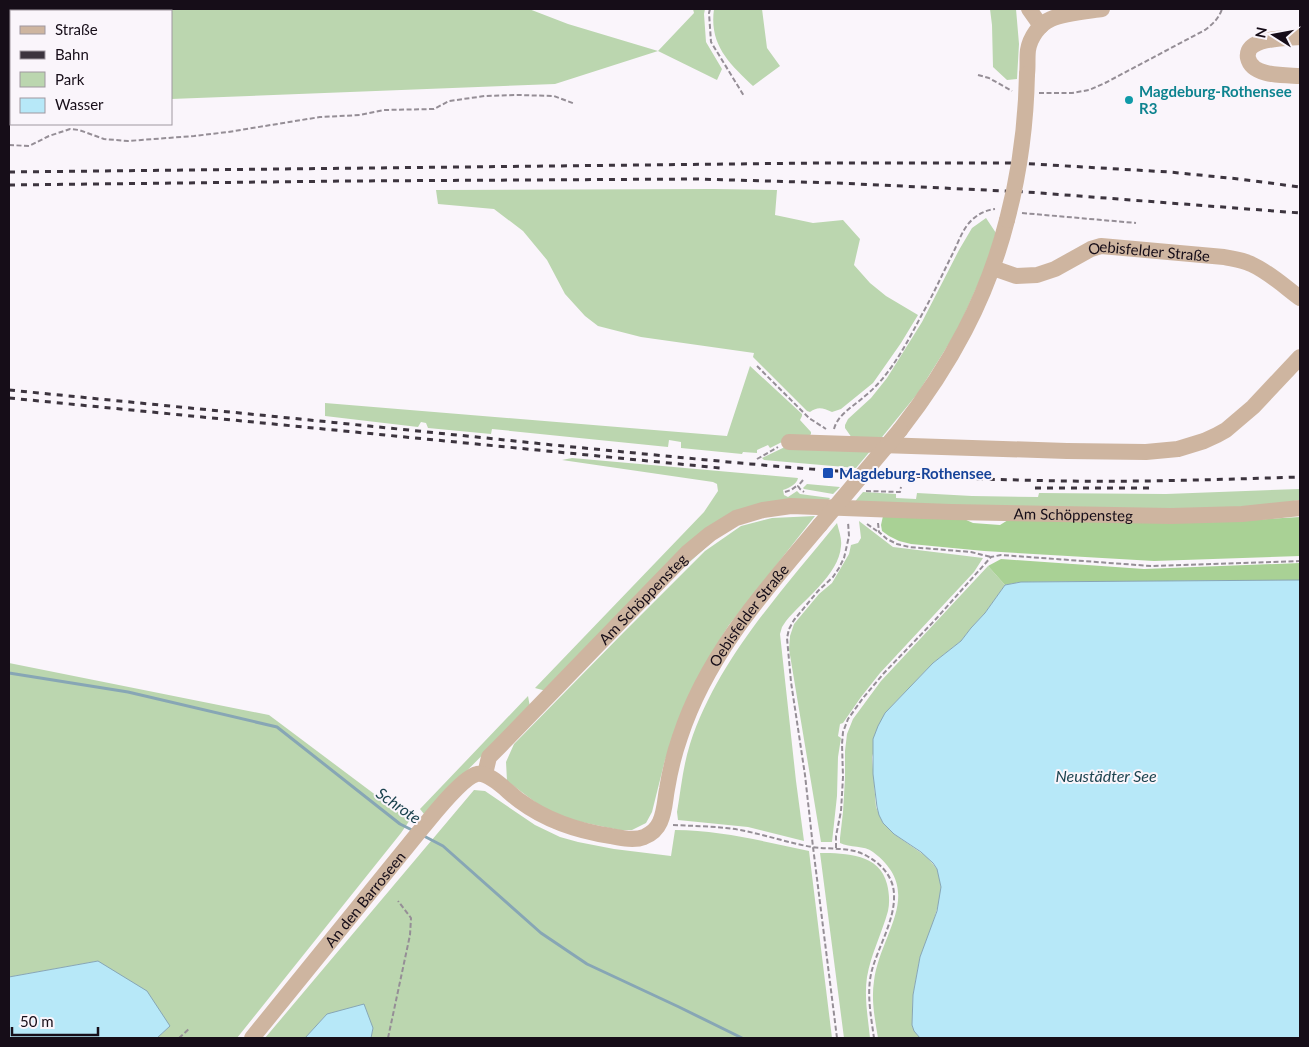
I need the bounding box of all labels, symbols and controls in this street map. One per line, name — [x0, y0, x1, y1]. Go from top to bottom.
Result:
legend — [10, 10, 172, 125]
north arrow — [1249, 10, 1299, 60]
text: Straße — [55, 20, 98, 38]
text: N — [1251, 26, 1270, 39]
text: Bahn — [55, 45, 89, 63]
text: Park — [55, 70, 85, 88]
place label: Magdeburg-Rothensee R3 — [1139, 82, 1292, 117]
marker: Magdeburg-Rothensee R3 — [1123, 94, 1135, 106]
text: Wasser — [55, 95, 104, 113]
street label: Oebisfelder Straße — [1086, 237, 1211, 265]
place label: Magdeburg-Rothensee — [839, 464, 992, 482]
marker: Magdeburg-Rothensee — [821, 466, 835, 480]
street label: Am Schöppensteg — [1014, 504, 1133, 524]
street label: Am Schöppensteg — [595, 550, 691, 648]
street label: Oebisfelder Straße — [705, 560, 792, 670]
water label: Neustädter See — [1055, 766, 1157, 785]
water label: Schrote — [373, 783, 425, 827]
street label: An den Barroseen — [321, 848, 409, 950]
scale bar — [12, 1004, 99, 1036]
text: 50 m — [20, 1012, 54, 1030]

